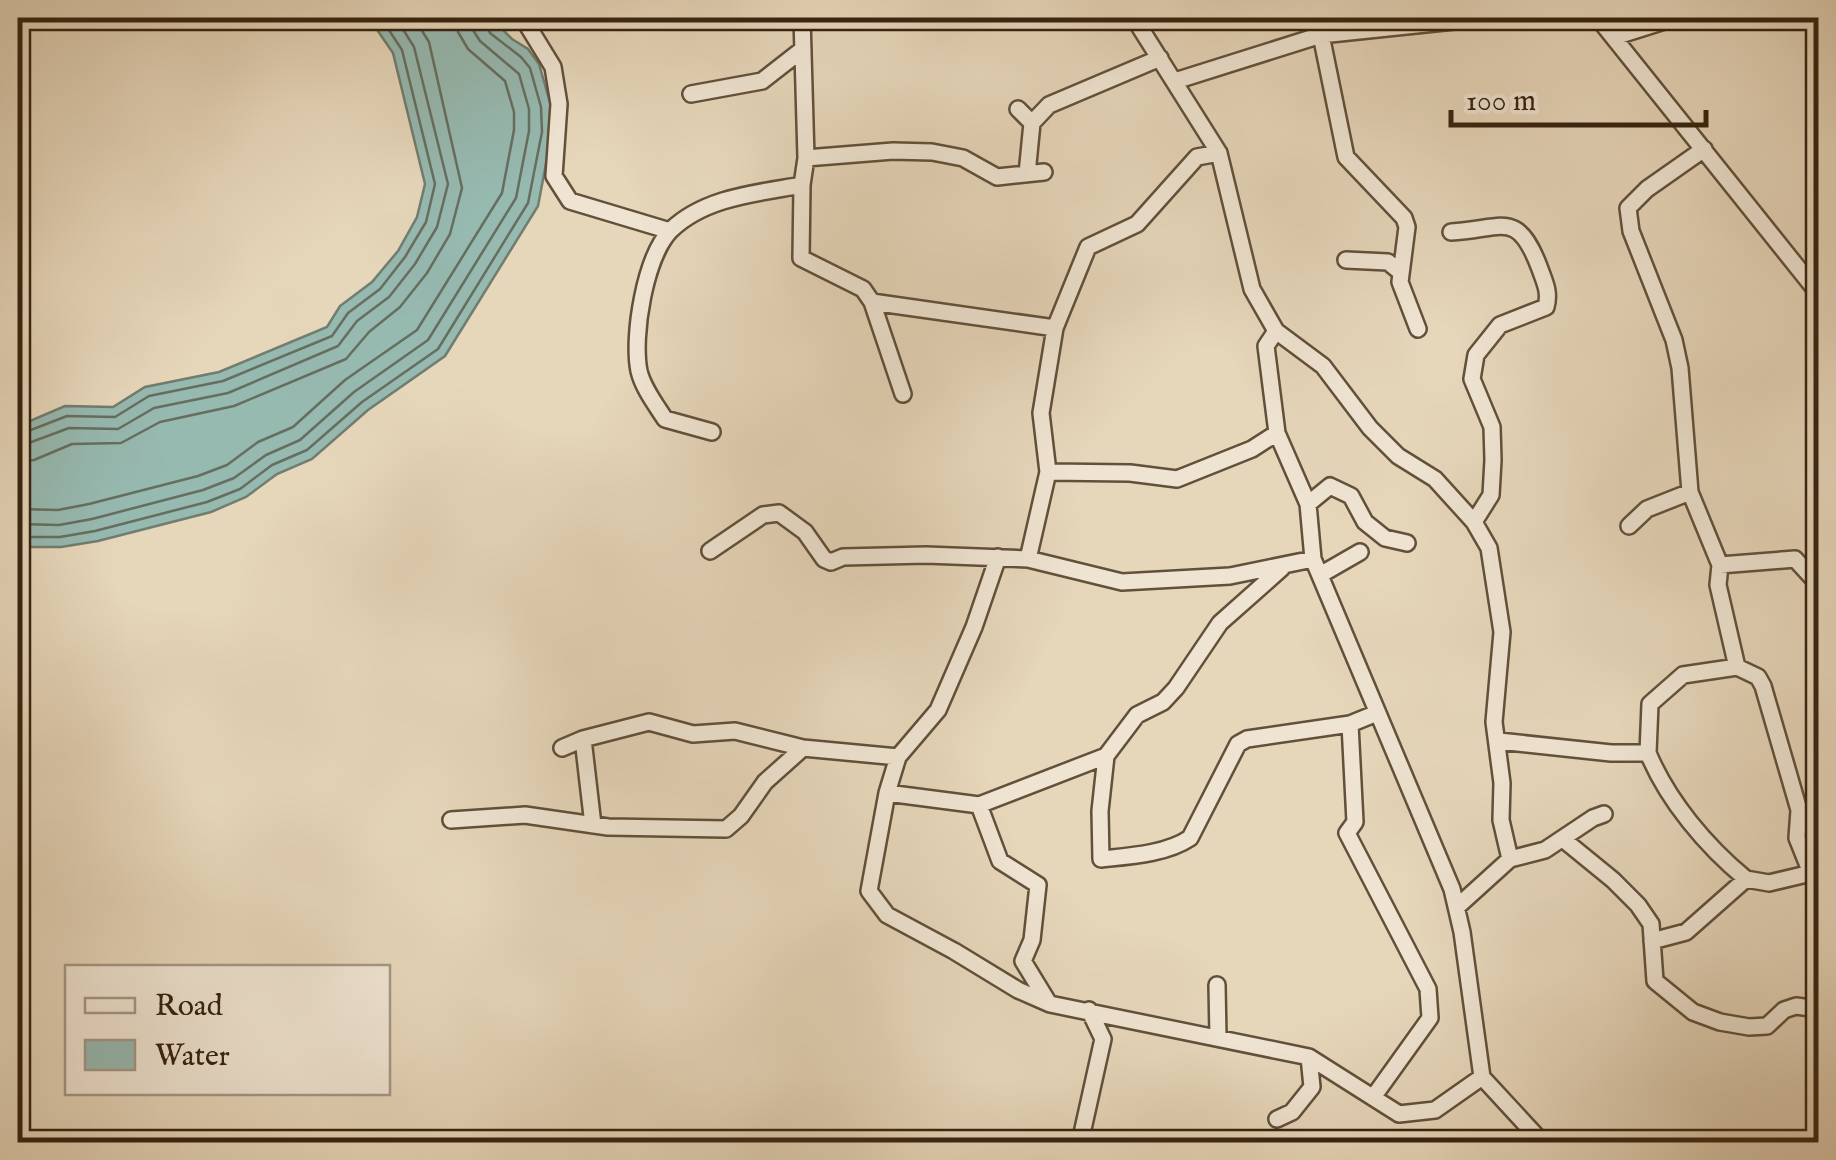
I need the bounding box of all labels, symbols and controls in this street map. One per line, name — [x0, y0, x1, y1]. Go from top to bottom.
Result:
scale bar — [1451, 65, 1706, 127]
text: 100 m — [1466, 83, 1536, 121]
legend — [65, 965, 390, 1095]
text: Road — [155, 988, 224, 1026]
text: Water — [155, 1038, 230, 1076]

